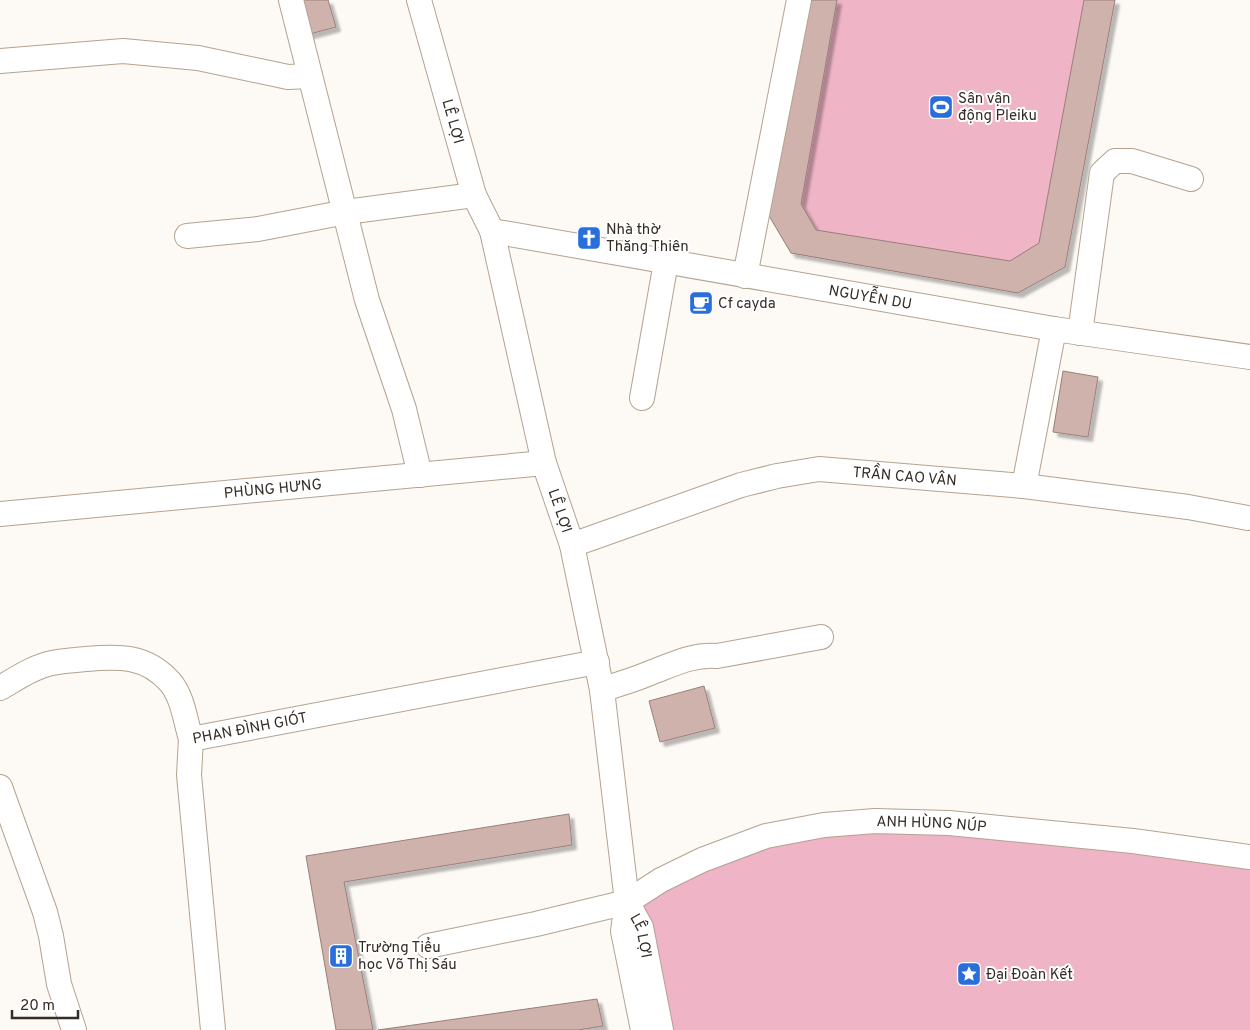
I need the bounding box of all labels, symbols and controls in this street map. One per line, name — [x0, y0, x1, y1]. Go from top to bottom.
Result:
place label: Sân vận động Pleiku — [958, 90, 1037, 126]
sports icon: Sân vận động Pleiku — [928, 94, 954, 120]
street label: LÊ LỢI — [436, 97, 467, 146]
place label: Nhà thờ Thăng Thiên — [606, 221, 689, 257]
church icon: Nhà thờ Thăng Thiên — [576, 225, 602, 251]
street label: NGUYỄN DU — [827, 282, 913, 315]
cafe icon: Cf cayda — [688, 290, 714, 316]
place label: Cf cayda — [718, 295, 776, 314]
street label: TRẦN CAO VÂN — [852, 462, 957, 491]
street label: PHÙNG HƯNG — [223, 476, 323, 504]
street label: LÊ LỢI — [543, 487, 575, 536]
street label: PHAN ĐÌNH GIÓT — [191, 709, 309, 749]
street label: ANH HÙNG NÚP — [876, 812, 987, 838]
street label: LÊ LỢI — [624, 911, 655, 960]
place label: Trường Tiểu học Võ Thị Sáu — [358, 937, 457, 975]
building icon: Trường Tiểu học Võ Thị Sáu — [328, 943, 354, 969]
place icon: Đại Đoàn Kết — [956, 961, 982, 987]
place label: Đại Đoàn Kết — [986, 965, 1073, 985]
scale bar — [12, 988, 79, 1020]
text: 20 m — [20, 997, 55, 1016]

